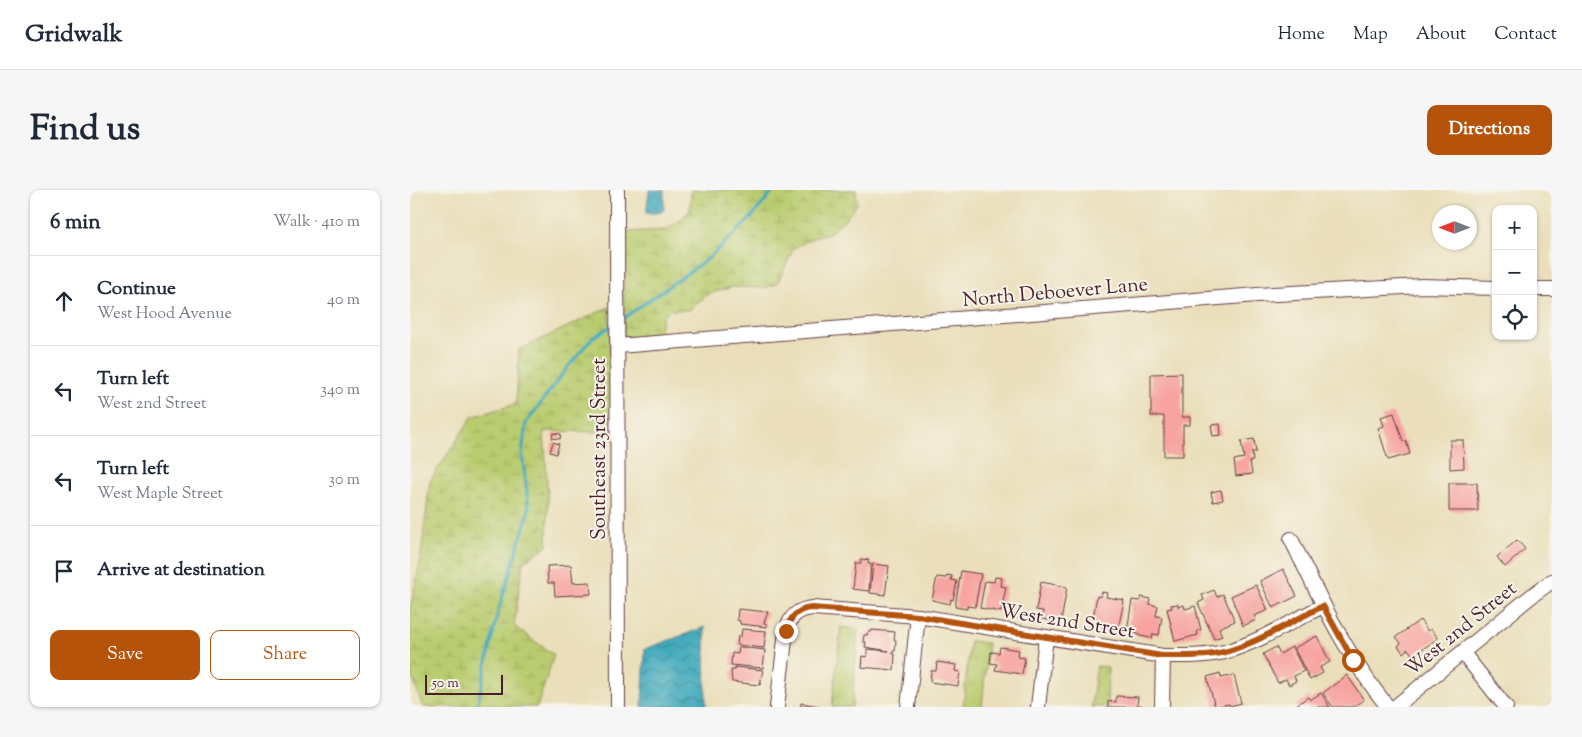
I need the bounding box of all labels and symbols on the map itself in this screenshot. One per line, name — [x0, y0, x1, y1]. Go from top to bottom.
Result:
north arrow — [1432, 205, 1477, 250]
street label: North Deboever Lane — [961, 271, 1149, 316]
street label: Southeast 23rd Street — [586, 358, 615, 540]
street label: West 2nd Street — [1399, 576, 1524, 684]
street label: West 2nd Street — [997, 597, 1137, 648]
route end — [775, 620, 798, 643]
route start — [1342, 649, 1365, 672]
scale bar — [425, 672, 502, 695]

